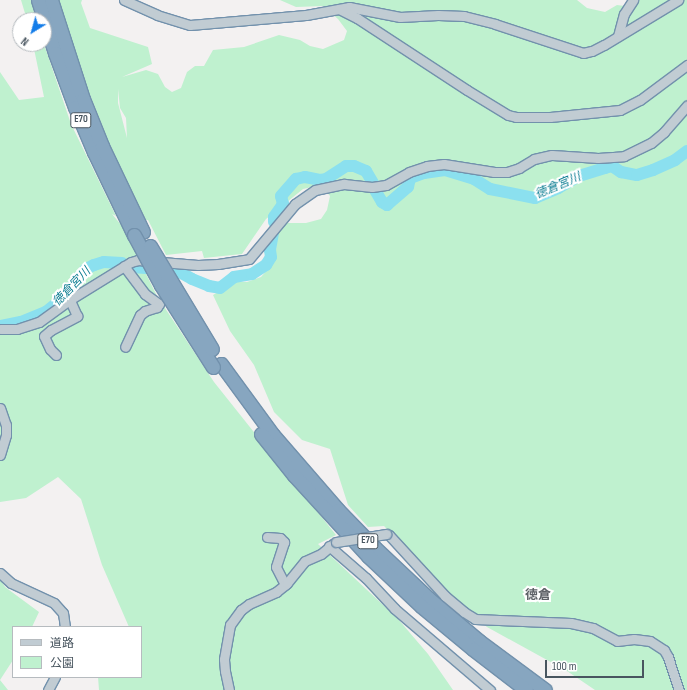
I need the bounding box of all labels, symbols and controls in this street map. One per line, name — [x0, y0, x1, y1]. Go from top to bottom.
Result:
north arrow — [12, 12, 52, 52]
text: N — [19, 34, 31, 48]
road number: E70 — [70, 112, 92, 128]
water label: 徳倉宮川 — [533, 170, 583, 202]
water label: 徳倉宮川 — [50, 265, 94, 309]
road number: E70 — [357, 533, 379, 549]
district label: 徳倉 — [525, 587, 551, 603]
legend — [12, 626, 142, 678]
text: 道路 — [50, 636, 74, 651]
scale bar — [547, 652, 646, 678]
text: 公園 — [50, 656, 74, 671]
text: 100 m — [552, 659, 577, 674]

